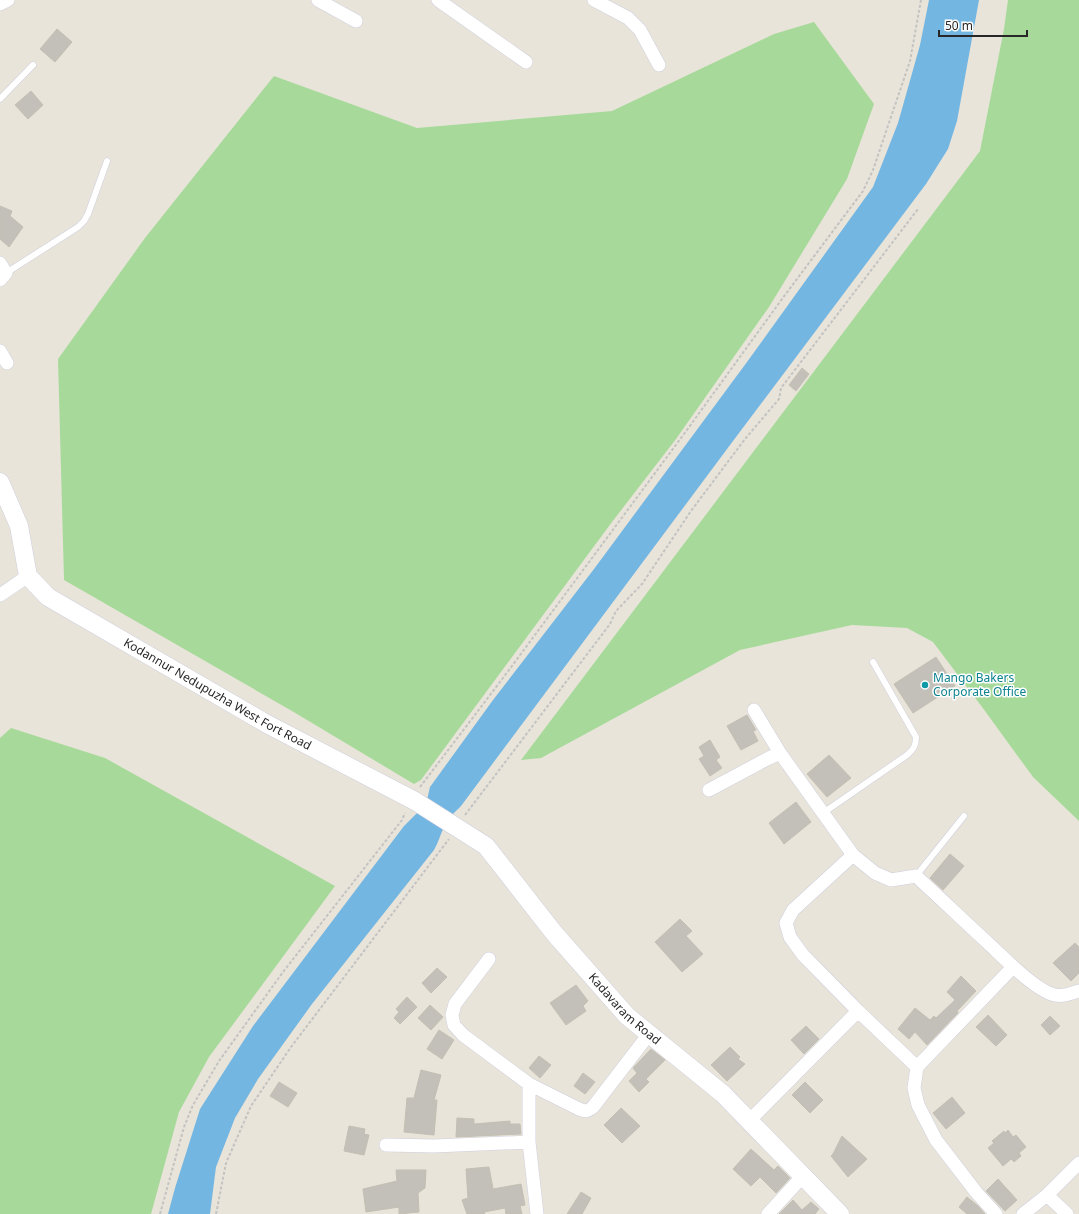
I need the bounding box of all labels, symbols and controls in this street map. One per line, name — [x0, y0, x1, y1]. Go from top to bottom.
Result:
scale bar — [939, 12, 1027, 38]
text: 50 m — [945, 17, 973, 34]
street label: Kodannur Nedupuzha West Fort Road — [121, 634, 314, 754]
place label: Mango Bakers Corporate Office — [933, 669, 1027, 700]
marker: Mango Bakers Corporate Office — [920, 680, 930, 690]
street label: Kadavaram Road — [585, 969, 665, 1048]

